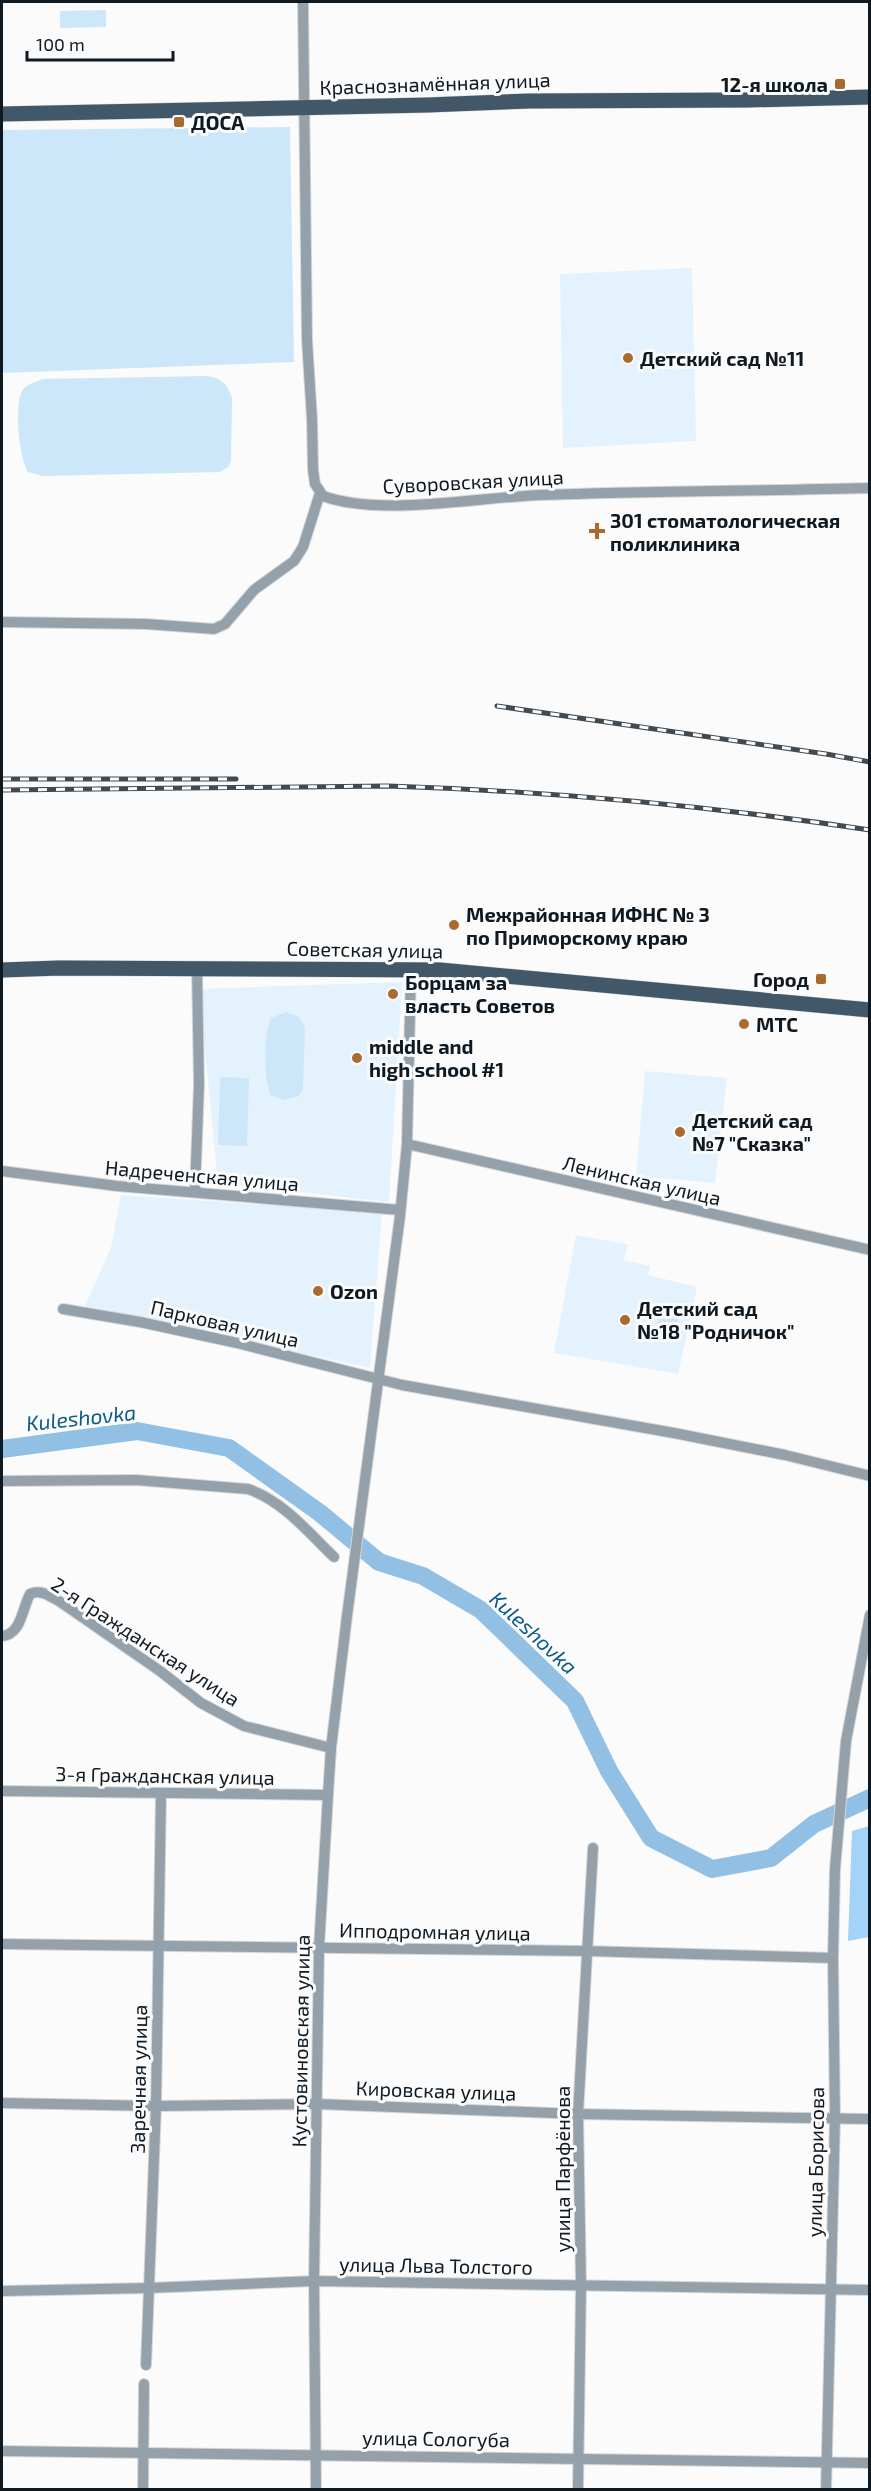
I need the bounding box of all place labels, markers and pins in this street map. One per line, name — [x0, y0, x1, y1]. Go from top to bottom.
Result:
place label: 12-я школа — [721, 72, 828, 96]
marker: 12-я школа — [833, 77, 847, 91]
place label: ДОСА — [191, 110, 245, 134]
marker: ДОСА — [172, 115, 186, 129]
place label: Детский сад №11 — [640, 346, 804, 370]
marker: Детский сад №11 — [621, 351, 635, 365]
place label: 301 стоматологическая поликлиника — [610, 508, 840, 555]
marker: 301 стоматологическая поликлиника — [588, 522, 606, 540]
place label: Межрайонная ИФНС № 3 по Приморскому краю — [466, 902, 710, 949]
marker: Межрайонная ИФНС № 3 по Приморскому краю — [447, 918, 461, 932]
place label: Город — [753, 967, 809, 991]
place label: Борцам за власть Советов — [405, 970, 555, 1017]
marker: Город — [814, 972, 828, 986]
marker: Борцам за власть Советов — [386, 987, 400, 1001]
place label: МТС — [756, 1012, 798, 1036]
marker: МТС — [737, 1017, 751, 1031]
place label: middle and high school #1 — [369, 1034, 504, 1081]
marker: middle and high school #1 — [350, 1051, 364, 1065]
place label: Детский сад №7 "Сказка" — [692, 1108, 813, 1155]
marker: Детский сад №7 "Сказка" — [673, 1125, 687, 1139]
place label: Ozon — [330, 1279, 378, 1303]
marker: Ozon — [311, 1284, 325, 1298]
place label: Детский сад №18 "Родничок" — [637, 1296, 795, 1343]
marker: Детский сад №18 "Родничок" — [618, 1313, 632, 1327]

